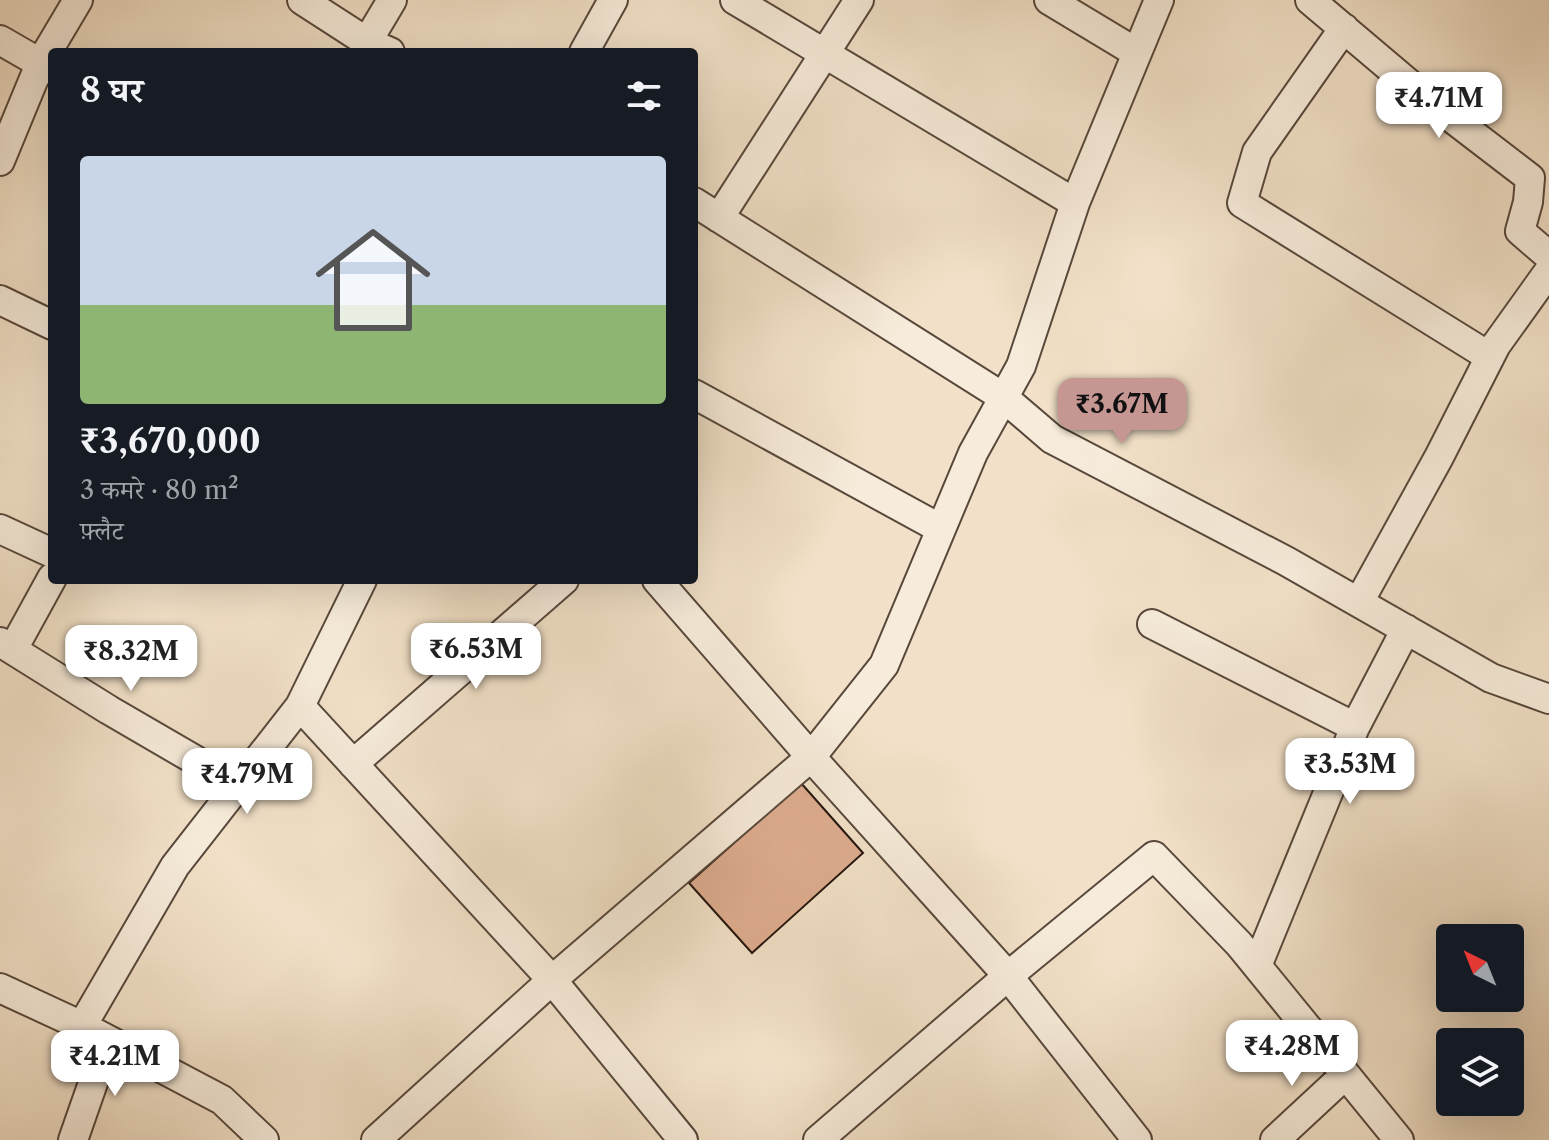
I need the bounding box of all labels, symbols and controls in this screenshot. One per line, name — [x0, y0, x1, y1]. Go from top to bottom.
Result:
text: 8 घर — [80, 69, 143, 111]
pin: ₹4.71M — [1374, 72, 1504, 140]
icon: filters — [622, 74, 666, 118]
text: ₹4.71M — [1394, 82, 1484, 114]
icon: home — [301, 208, 445, 352]
pin: ₹3.67M — [1057, 378, 1187, 446]
text: ₹3.67M — [1076, 388, 1168, 420]
text: ₹3,670,000 — [80, 420, 261, 462]
text: 3 कमरे · 80 m² — [80, 474, 239, 506]
text: फ़्लैट — [80, 515, 123, 547]
pin: ₹6.53M — [411, 623, 541, 691]
pin: ₹8.32M — [66, 625, 196, 693]
text: ₹6.53M — [429, 633, 523, 665]
text: ₹8.32M — [83, 635, 179, 667]
pin: ₹3.53M — [1285, 738, 1415, 806]
pin: ₹4.79M — [182, 748, 312, 816]
text: ₹3.53M — [1303, 748, 1397, 780]
text: ₹4.79M — [200, 758, 294, 790]
north arrow — [1436, 924, 1524, 1012]
map controls — [1436, 924, 1524, 1116]
pin: ₹4.28M — [1227, 1020, 1357, 1088]
button: layers — [1436, 1028, 1524, 1116]
pin: ₹4.21M — [50, 1030, 180, 1098]
text: ₹4.28M — [1244, 1030, 1340, 1062]
text: ₹4.21M — [69, 1040, 161, 1072]

